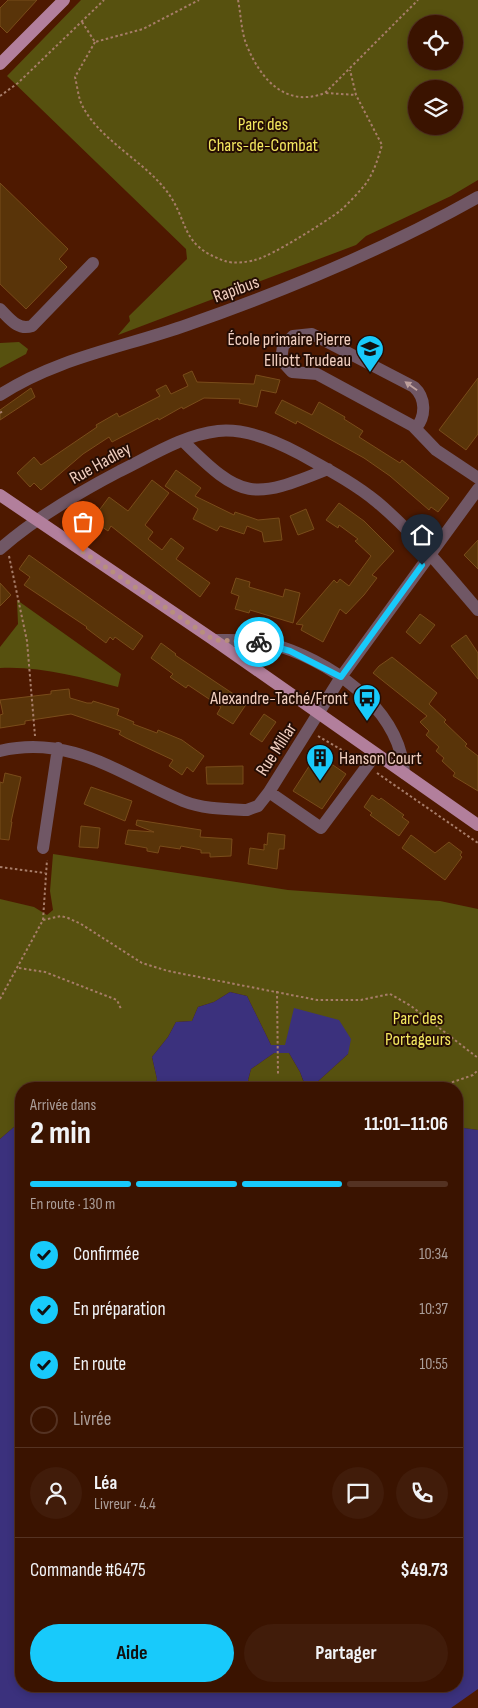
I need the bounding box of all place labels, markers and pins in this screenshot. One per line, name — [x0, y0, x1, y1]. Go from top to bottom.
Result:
place label: École primaire Pierre Elliott Trudeau — [227, 329, 351, 371]
school or university icon: École primaire Pierre Elliott Trudeau — [355, 334, 385, 373]
pin — [62, 501, 104, 552]
pin — [401, 514, 443, 565]
bus stop icon: Alexandre-Taché/Front — [352, 683, 382, 722]
place label: Alexandre-Taché/Front — [209, 688, 348, 709]
building icon: Hanson Court — [305, 743, 335, 782]
place label: Hanson Court — [339, 748, 422, 769]

